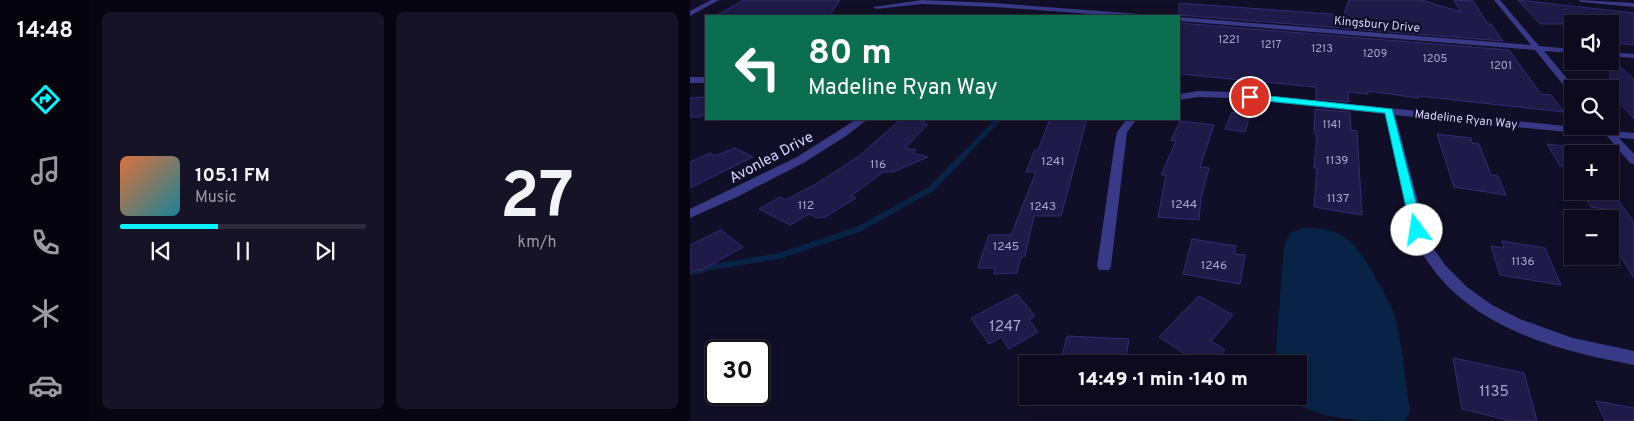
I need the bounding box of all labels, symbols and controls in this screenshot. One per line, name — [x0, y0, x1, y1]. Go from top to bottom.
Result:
street label: Kingsbury Drive — [1333, 13, 1421, 37]
map controls — [1564, 15, 1619, 265]
button: sound — [1564, 15, 1619, 70]
text: 14:48 — [17, 18, 73, 45]
text: 80 m — [808, 32, 892, 76]
house number: 1221 — [1218, 33, 1240, 47]
icon: left — [725, 35, 790, 100]
house number: 1217 — [1261, 38, 1282, 52]
house number: 1213 — [1311, 42, 1333, 56]
house number: 1209 — [1363, 47, 1387, 61]
house number: 1205 — [1423, 52, 1448, 66]
house number: 1201 — [1490, 59, 1512, 73]
text: Madeline Ryan Way — [808, 75, 998, 102]
pin — [1229, 76, 1271, 118]
button: search — [1564, 80, 1619, 135]
icon: directions — [28, 82, 63, 117]
icon: arrive — [1236, 83, 1264, 111]
street label: Madeline Ryan Way — [1414, 107, 1518, 133]
house number: 1141 — [1323, 118, 1341, 132]
street label: Avonlea Drive — [726, 128, 817, 188]
button: + — [1564, 145, 1619, 200]
icon: music — [28, 153, 63, 188]
house number: 1139 — [1325, 153, 1349, 169]
house number: 1241 — [1041, 154, 1065, 170]
house number: 116 — [870, 157, 886, 173]
text: 27 — [500, 159, 574, 241]
text: 105.1 FM — [195, 164, 270, 188]
text: Music — [195, 188, 236, 208]
house number: 1137 — [1327, 191, 1349, 207]
house number: 1244 — [1171, 197, 1197, 213]
house number: 112 — [798, 198, 814, 214]
house number: 1243 — [1030, 199, 1056, 215]
position arrow — [1390, 203, 1442, 255]
button: − — [1564, 210, 1619, 265]
icon: phone — [28, 225, 63, 260]
text: km/h — [518, 233, 556, 253]
icon: previous — [147, 237, 175, 265]
icon: pause — [229, 237, 257, 265]
icon: next — [311, 237, 339, 265]
house number: 1245 — [993, 239, 1019, 255]
house number: 1136 — [1511, 254, 1535, 270]
house number: 1246 — [1201, 258, 1227, 274]
icon: climate — [28, 296, 63, 331]
house number: 1247 — [989, 318, 1021, 337]
speed limit sign: 30 — [705, 340, 770, 405]
icon: car — [28, 368, 63, 403]
text: 14:49 · 1 min · 140 m — [1078, 368, 1248, 392]
house number: 1135 — [1479, 383, 1509, 402]

